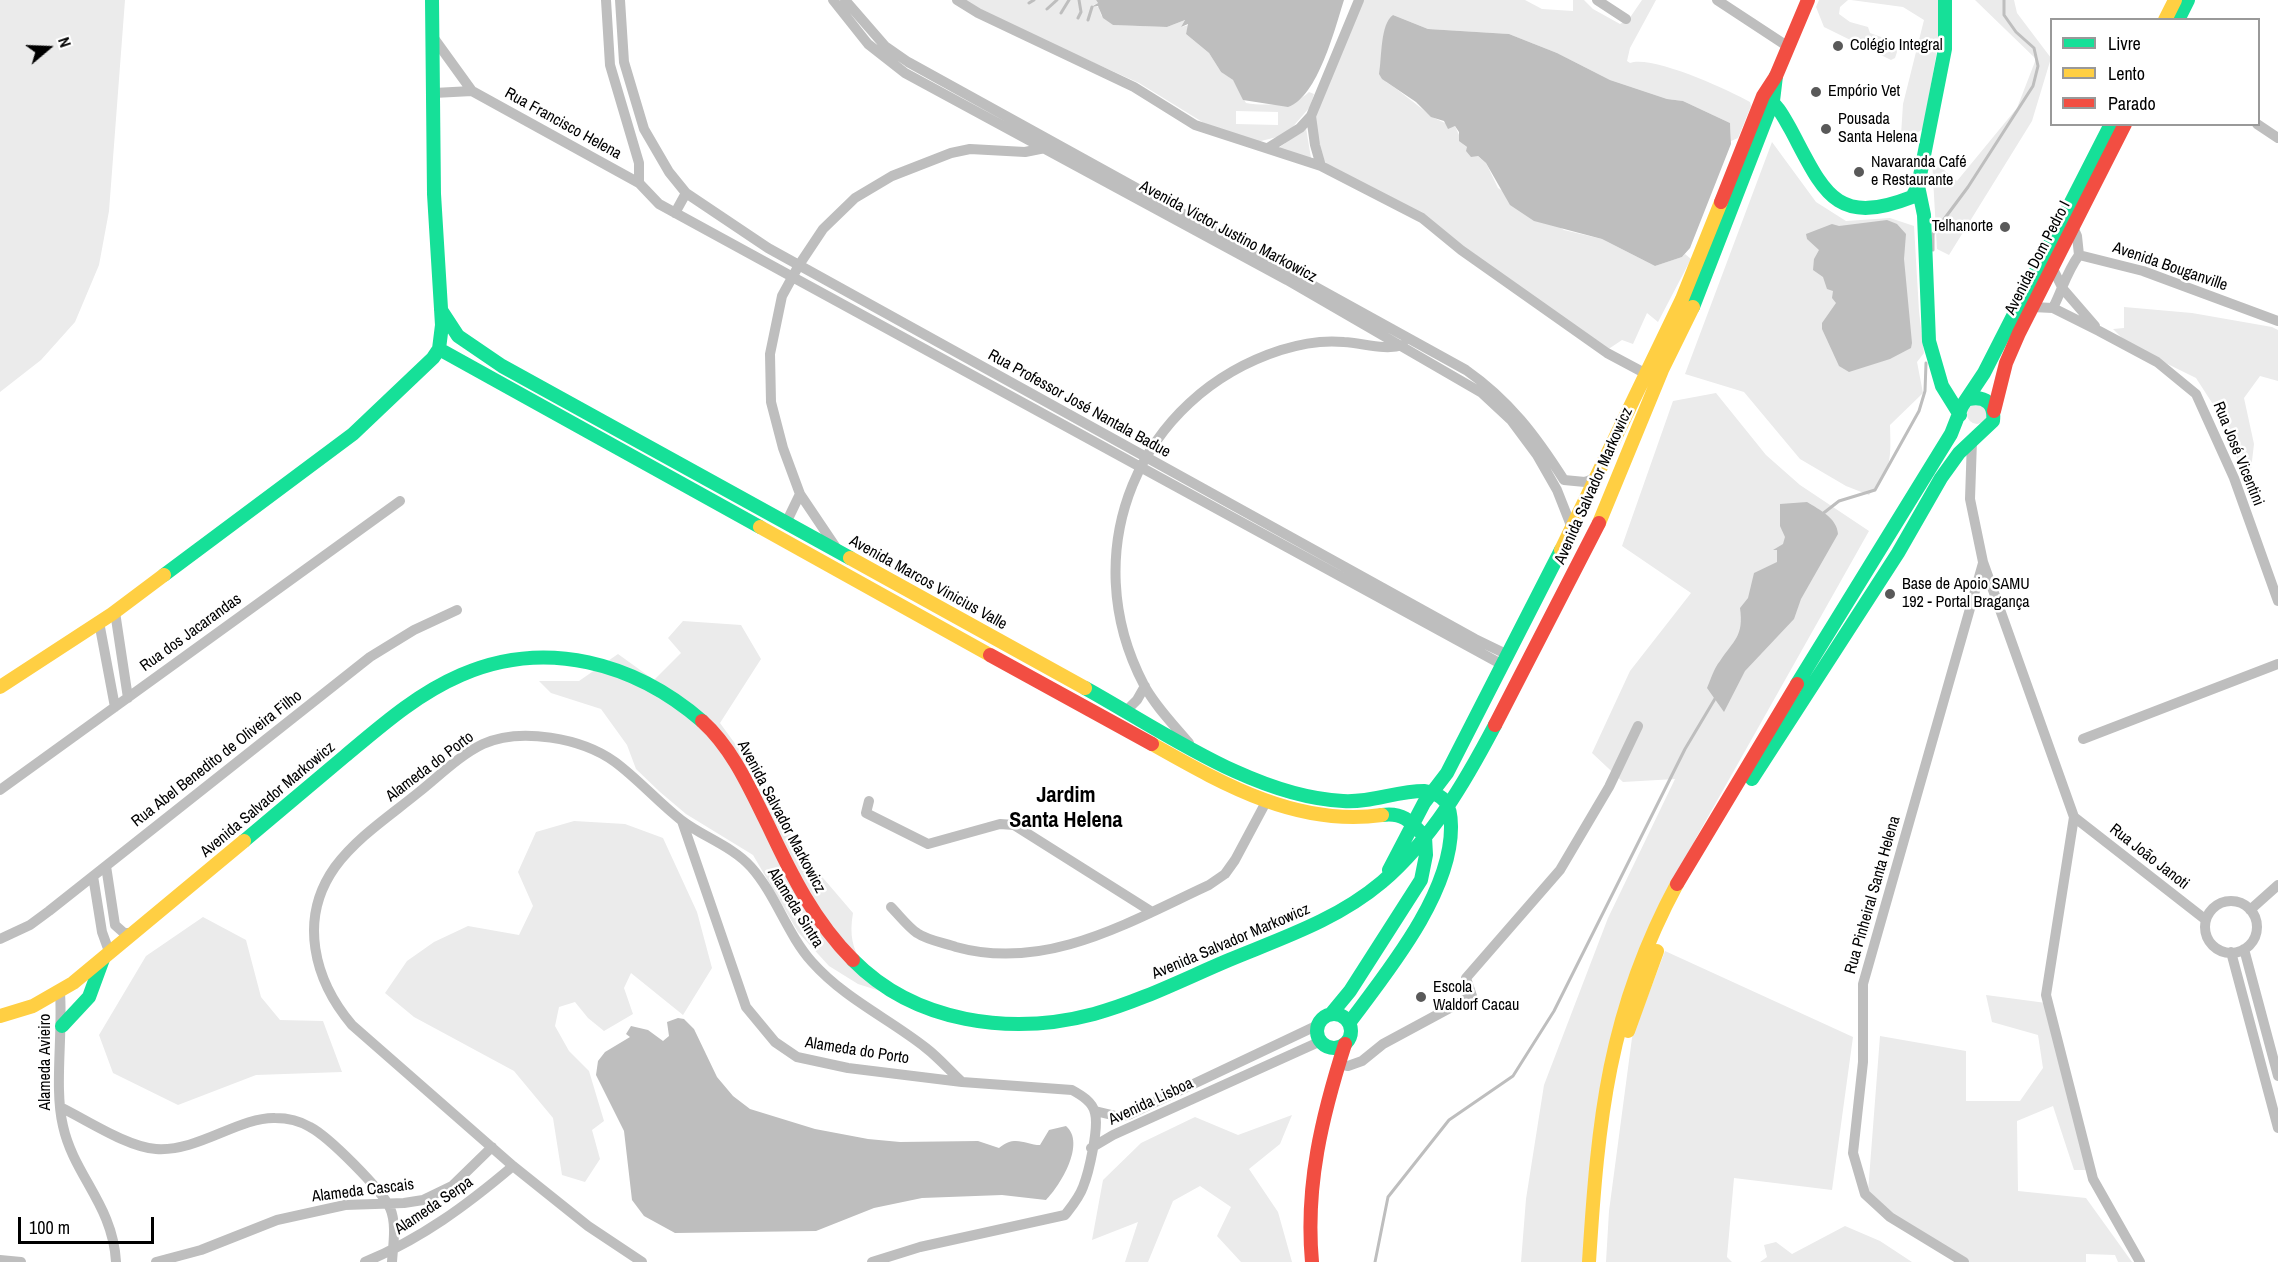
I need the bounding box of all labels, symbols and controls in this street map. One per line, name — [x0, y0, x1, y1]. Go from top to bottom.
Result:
north arrow — [18, 18, 78, 78]
legend — [2050, 18, 2260, 126]
text: Livre — [2108, 31, 2141, 56]
text: N — [53, 34, 77, 50]
place label: Colégio Integral — [1850, 36, 1943, 56]
marker: Colégio Integral — [1831, 39, 1845, 53]
text: Lento — [2108, 61, 2145, 86]
place label: Empório Vet — [1828, 82, 1900, 102]
street label: Rua Francisco Helena — [501, 84, 625, 164]
marker: Empório Vet — [1809, 85, 1823, 99]
text: Parado — [2108, 91, 2156, 116]
place label: Pousada Santa Helena — [1838, 110, 1918, 148]
marker: Pousada Santa Helena — [1819, 122, 1833, 136]
place label: Navaranda Café e Restaurante — [1871, 153, 1967, 191]
marker: Navaranda Café e Restaurante — [1852, 165, 1866, 179]
street label: Avenida Victor Justino Markowicz — [1136, 177, 1320, 287]
street label: Avenida Dom Pedro I — [2001, 198, 2075, 318]
place label: Telhanorte — [1932, 217, 1993, 237]
marker: Telhanorte — [1998, 220, 2012, 234]
street label: Avenida Bouganville — [2110, 238, 2230, 296]
street label: Rua Professor José Nantala Badue — [984, 346, 1174, 462]
street label: Rua José Vicentini — [2208, 399, 2268, 509]
street label: Avenida Salvador Markowicz — [1551, 405, 1637, 567]
street label: Avenida Marcos Vinicius Valle — [846, 532, 1010, 634]
place label: Base de Apoio SAMU 192 - Portal Bragança — [1902, 575, 2030, 613]
marker: Base de Apoio SAMU 192 - Portal Bragança — [1883, 587, 1897, 601]
street label: Rua dos Jacarandas — [137, 590, 245, 676]
street label: Rua Abel Benedito de Oliveira Filho — [128, 687, 306, 831]
street label: Alameda do Porto — [382, 728, 478, 806]
street label: Avenida Salvador Markowicz — [197, 738, 339, 862]
street label: Avenida Salvador Markowicz — [733, 738, 829, 896]
district label: Jardim Santa Helena — [1009, 783, 1123, 834]
street label: Rua Pinheiral Santa Helena — [1841, 814, 1905, 976]
street label: Rua João Janoti — [2105, 820, 2193, 894]
street label: Alameda Sintra — [763, 865, 827, 951]
street label: Avenida Salvador Markowicz — [1149, 900, 1313, 984]
place label: Escola Waldorf Cacau — [1433, 978, 1519, 1016]
marker: Escola Waldorf Cacau — [1414, 990, 1428, 1004]
street label: Alameda Avieiro — [36, 1014, 56, 1110]
street label: Alameda do Porto — [804, 1033, 910, 1069]
street label: Avenida Lisboa — [1106, 1074, 1196, 1130]
street label: Alameda Serpa — [391, 1173, 477, 1239]
street label: Alameda Cascais — [311, 1175, 415, 1207]
scale bar — [21, 1205, 158, 1243]
text: 100 m — [29, 1215, 70, 1240]

